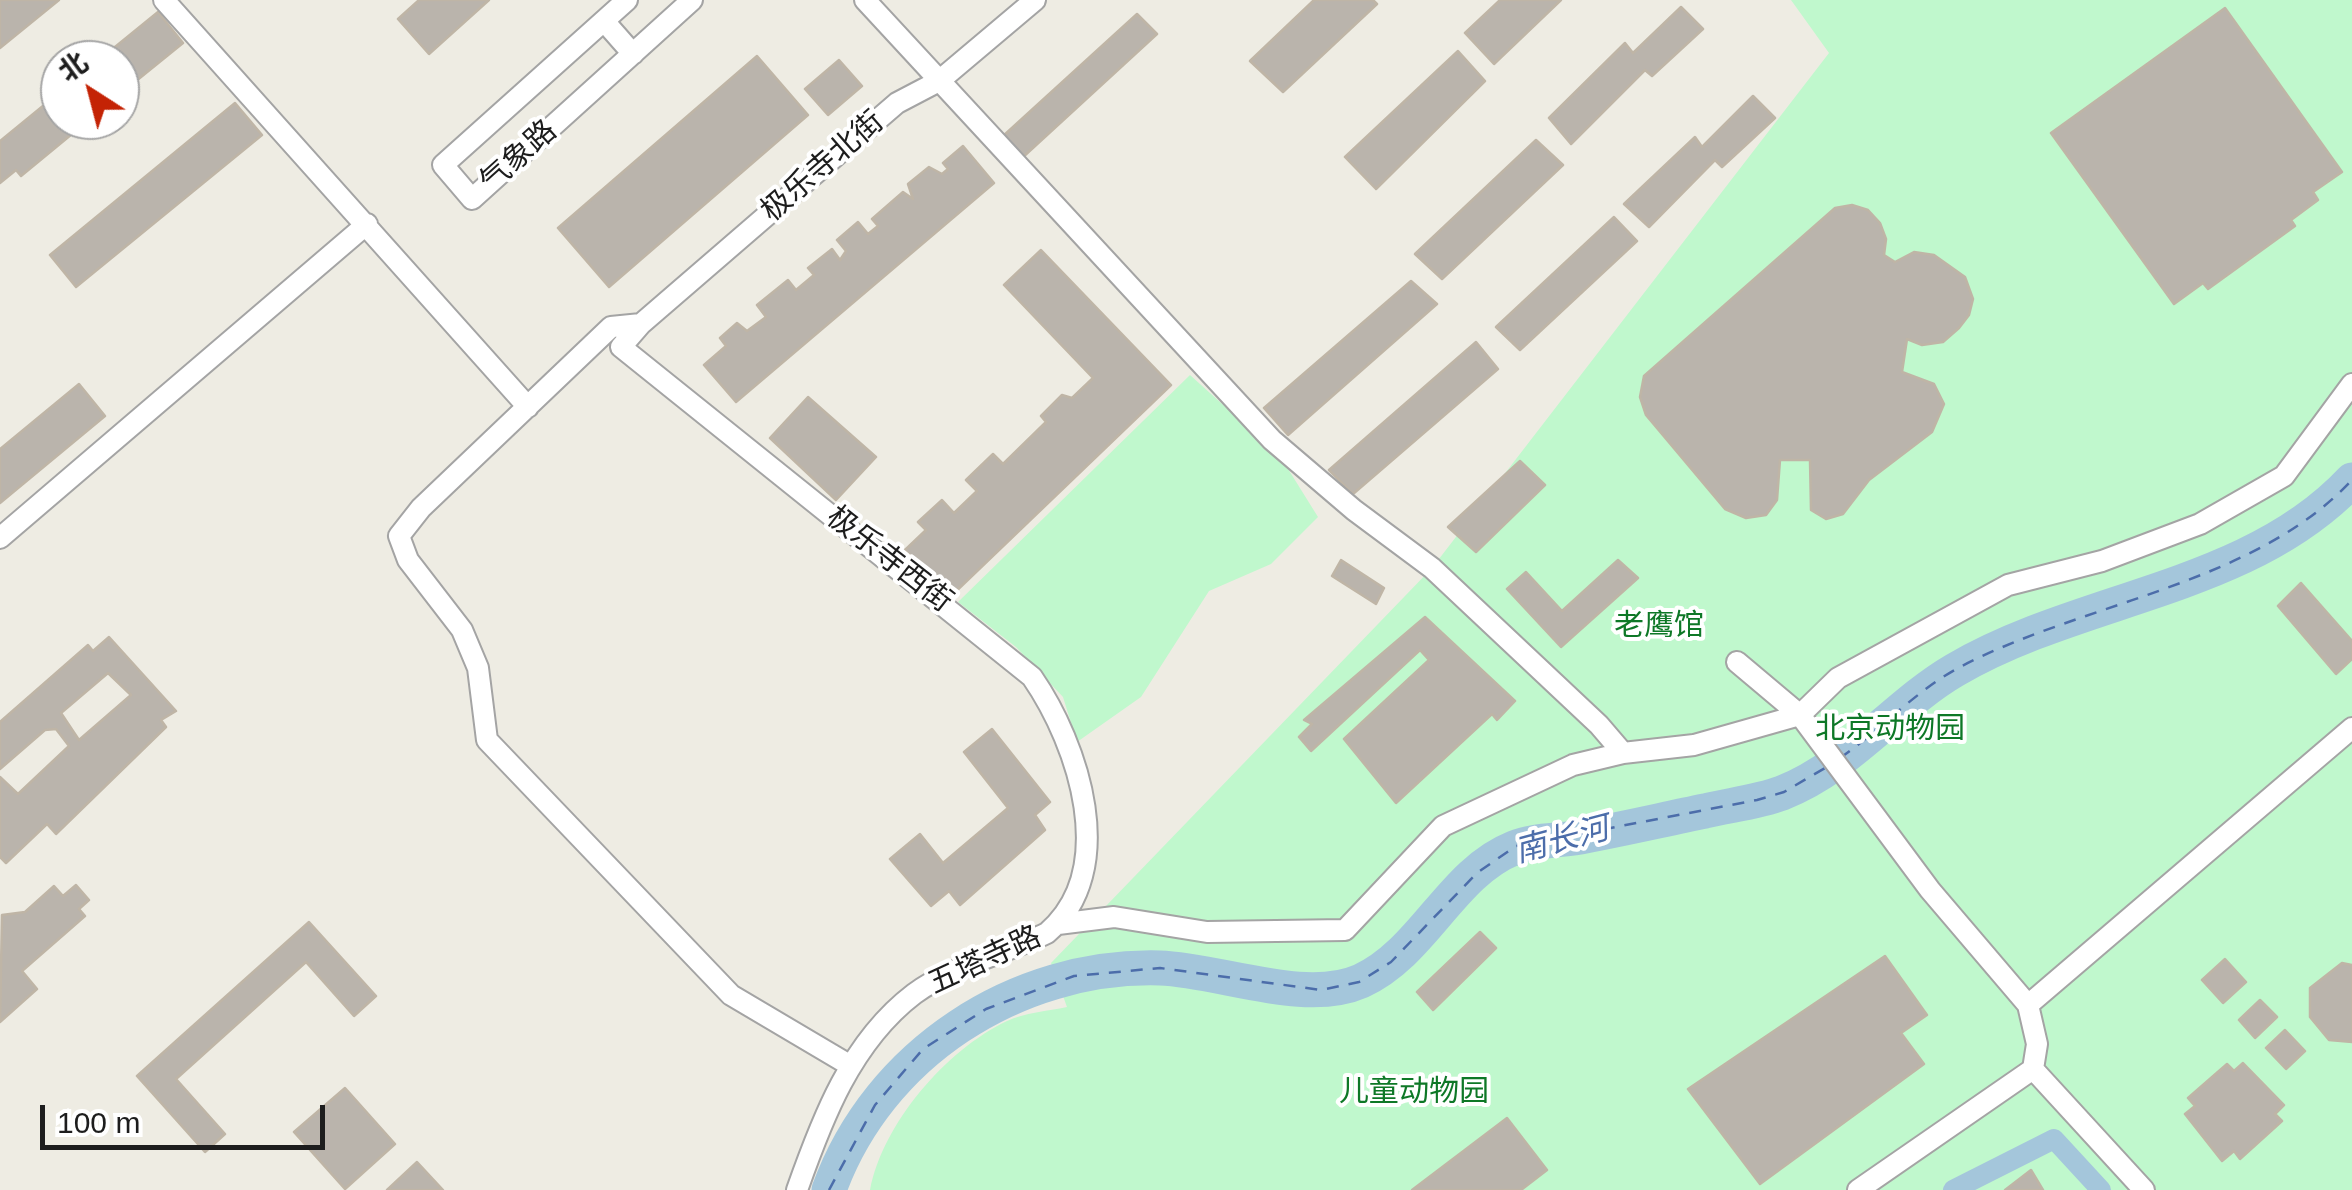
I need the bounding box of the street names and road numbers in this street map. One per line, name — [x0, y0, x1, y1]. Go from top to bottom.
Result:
street label: 极乐寺北街 — [755, 104, 891, 230]
street label: 气象路 — [474, 114, 564, 200]
street label: 极乐寺西街 — [819, 500, 959, 620]
street label: 五塔寺路 — [923, 919, 1047, 1003]

